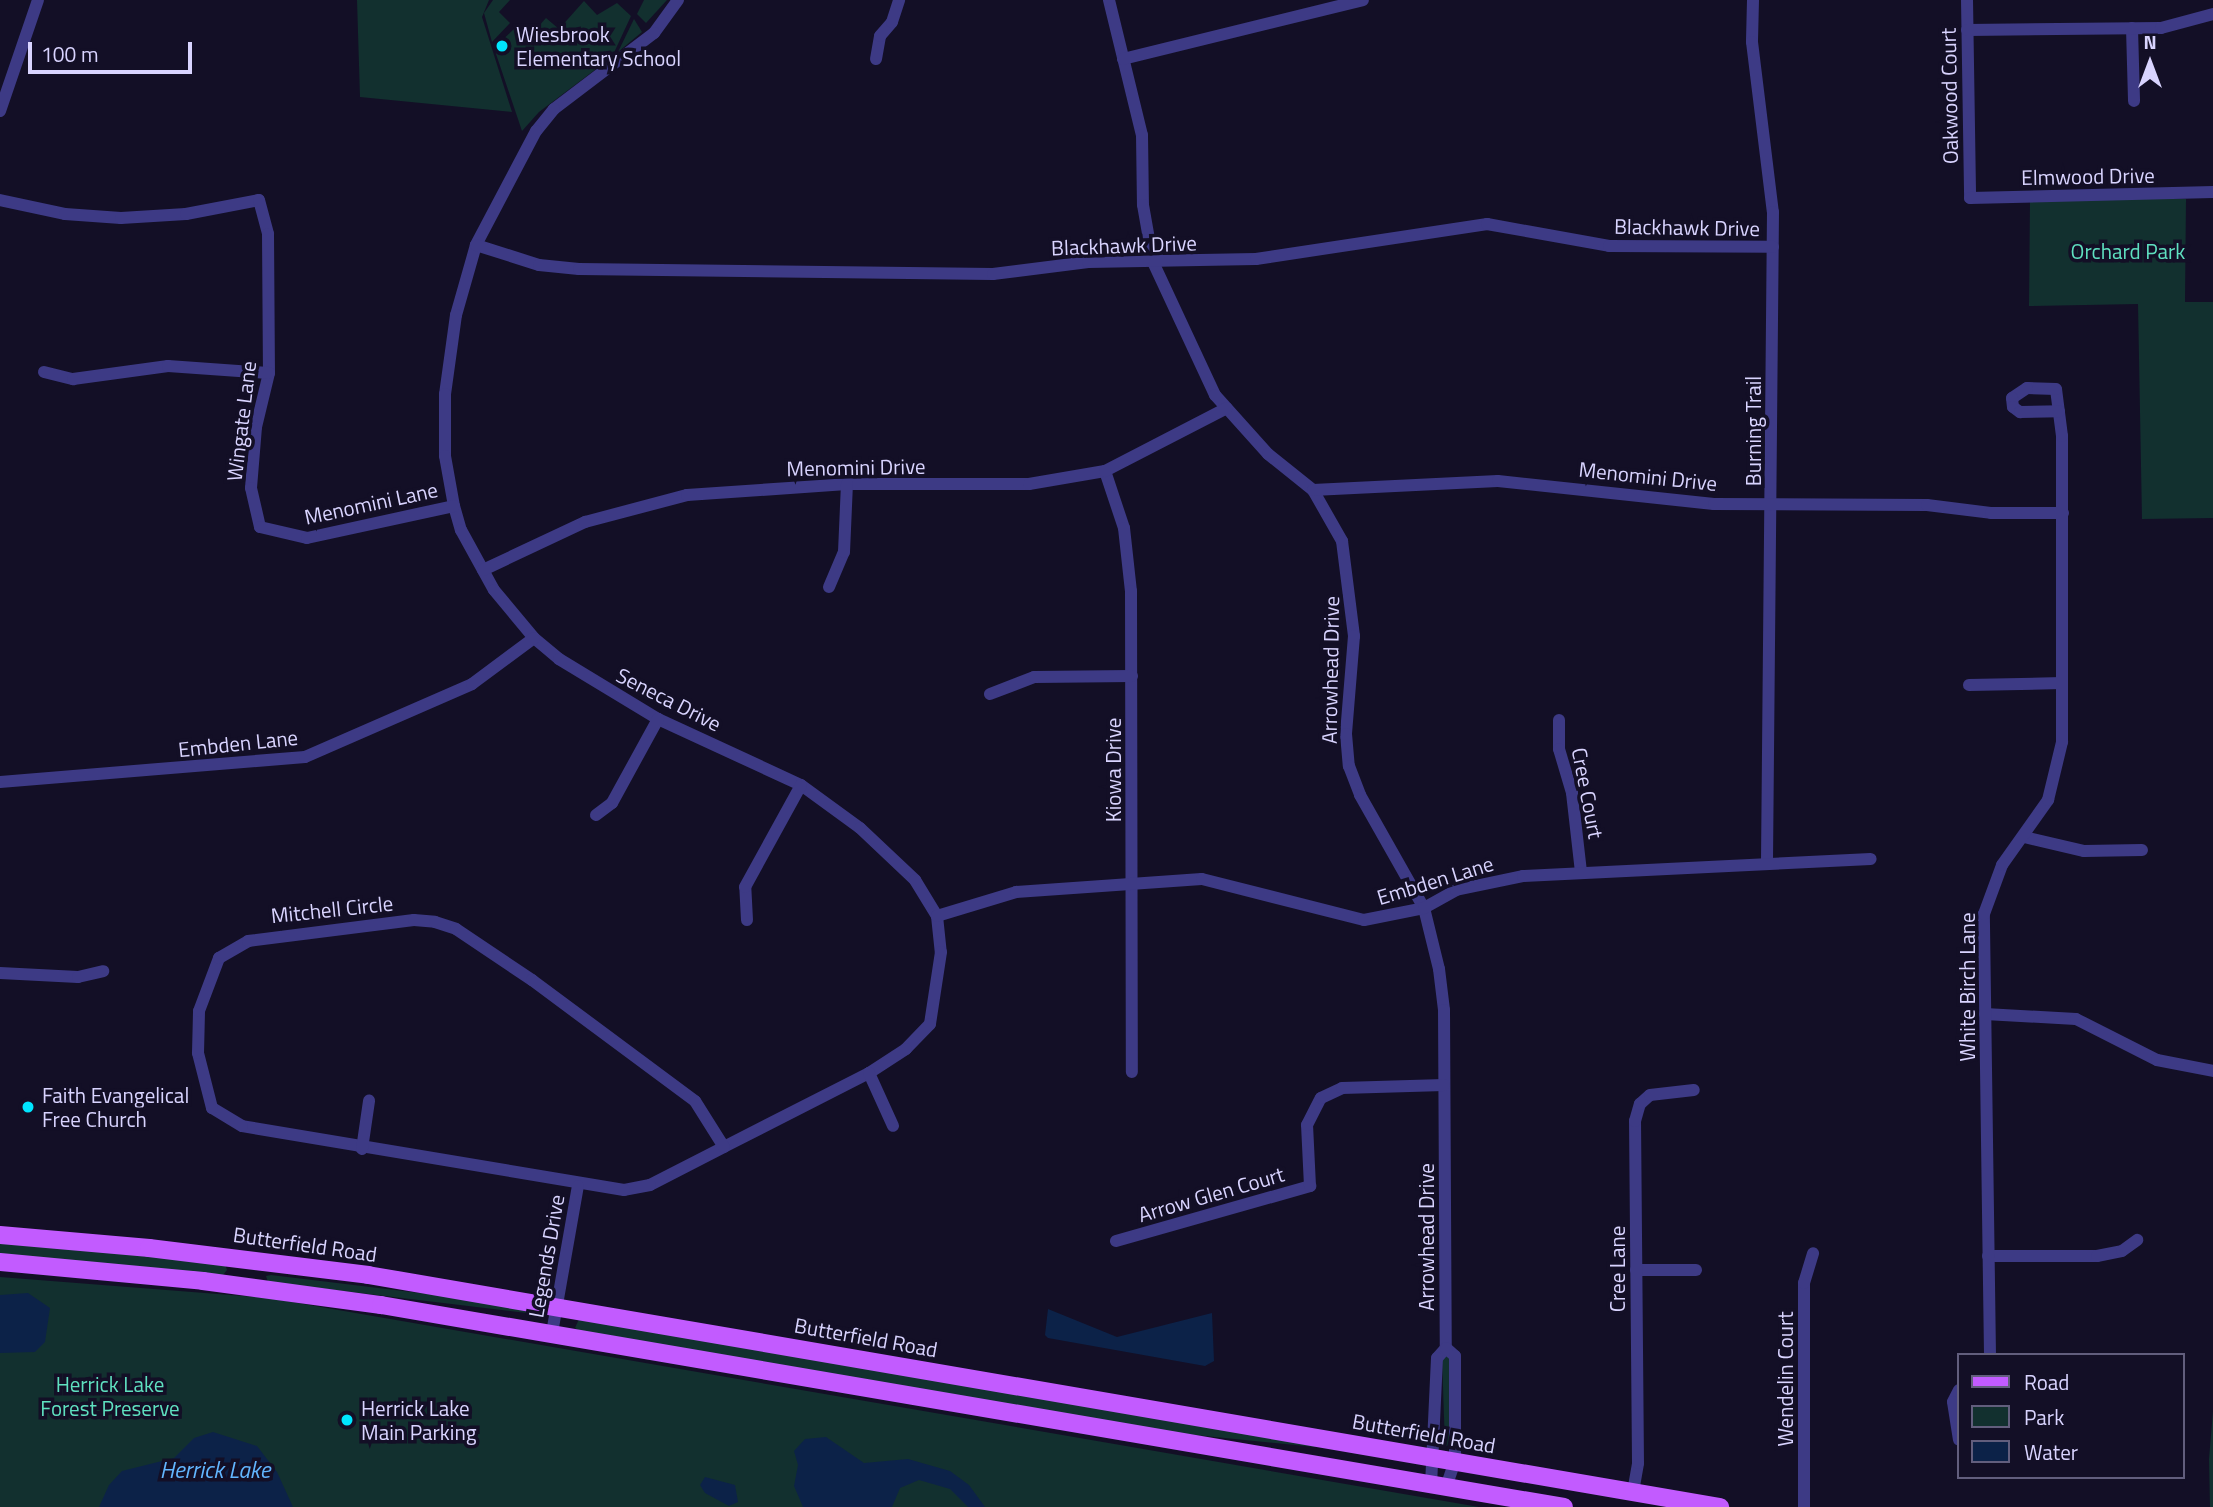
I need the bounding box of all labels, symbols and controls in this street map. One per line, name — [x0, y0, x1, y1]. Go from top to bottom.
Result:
place label: Wiesbrook Elementary School — [516, 21, 681, 71]
text: N — [2143, 27, 2157, 56]
scale bar — [32, 28, 196, 72]
street label: Oakwood Court — [1935, 28, 1963, 164]
north arrow — [2115, 28, 2185, 98]
text: 100 m — [41, 38, 98, 70]
marker: Wiesbrook Elementary School — [494, 38, 510, 54]
street label: Elmwood Drive — [2021, 162, 2155, 190]
street label: Blackhawk Drive — [1614, 213, 1760, 241]
street label: Blackhawk Drive — [1051, 230, 1197, 260]
park label: Orchard Park — [2071, 238, 2185, 264]
street label: Wingate Lane — [221, 359, 261, 483]
street label: Burning Trail — [1740, 376, 1766, 486]
street label: Menomini Drive — [786, 453, 926, 481]
street label: Menomini Drive — [1578, 456, 1718, 496]
street label: Menomini Lane — [302, 477, 440, 529]
street label: Arrowhead Drive — [1316, 596, 1344, 744]
street label: Seneca Drive — [612, 662, 726, 736]
street label: Kiowa Drive — [1100, 718, 1126, 822]
street label: Embden Lane — [177, 724, 299, 762]
street label: Cree Court — [1567, 745, 1609, 841]
street label: Embden Lane — [1374, 850, 1496, 910]
street label: Mitchell Circle — [270, 890, 394, 928]
street label: White Birch Lane — [1954, 912, 1980, 1062]
place label: Faith Evangelical Free Church — [42, 1082, 189, 1132]
marker: Faith Evangelical Free Church — [20, 1099, 36, 1115]
street label: Arrow Glen Court — [1135, 1161, 1287, 1227]
street label: Arrowhead Drive — [1413, 1163, 1439, 1311]
street label: Legends Drive — [523, 1192, 569, 1320]
street label: Butterfield Road — [232, 1221, 378, 1267]
street label: Cree Lane — [1604, 1226, 1630, 1312]
street label: Wendelin Court — [1772, 1311, 1798, 1447]
street label: Butterfield Road — [792, 1312, 940, 1362]
legend — [1958, 1353, 2185, 1479]
text: Road — [2024, 1366, 2069, 1398]
park label: Herrick Lake Forest Preserve — [40, 1371, 180, 1421]
place label: Herrick Lake Main Parking — [361, 1395, 477, 1445]
text: Park — [2024, 1401, 2064, 1433]
street label: Butterfield Road — [1350, 1408, 1498, 1458]
marker: Herrick Lake Main Parking — [339, 1412, 355, 1428]
text: Water — [2024, 1436, 2078, 1468]
water label: Herrick Lake — [160, 1456, 270, 1484]

